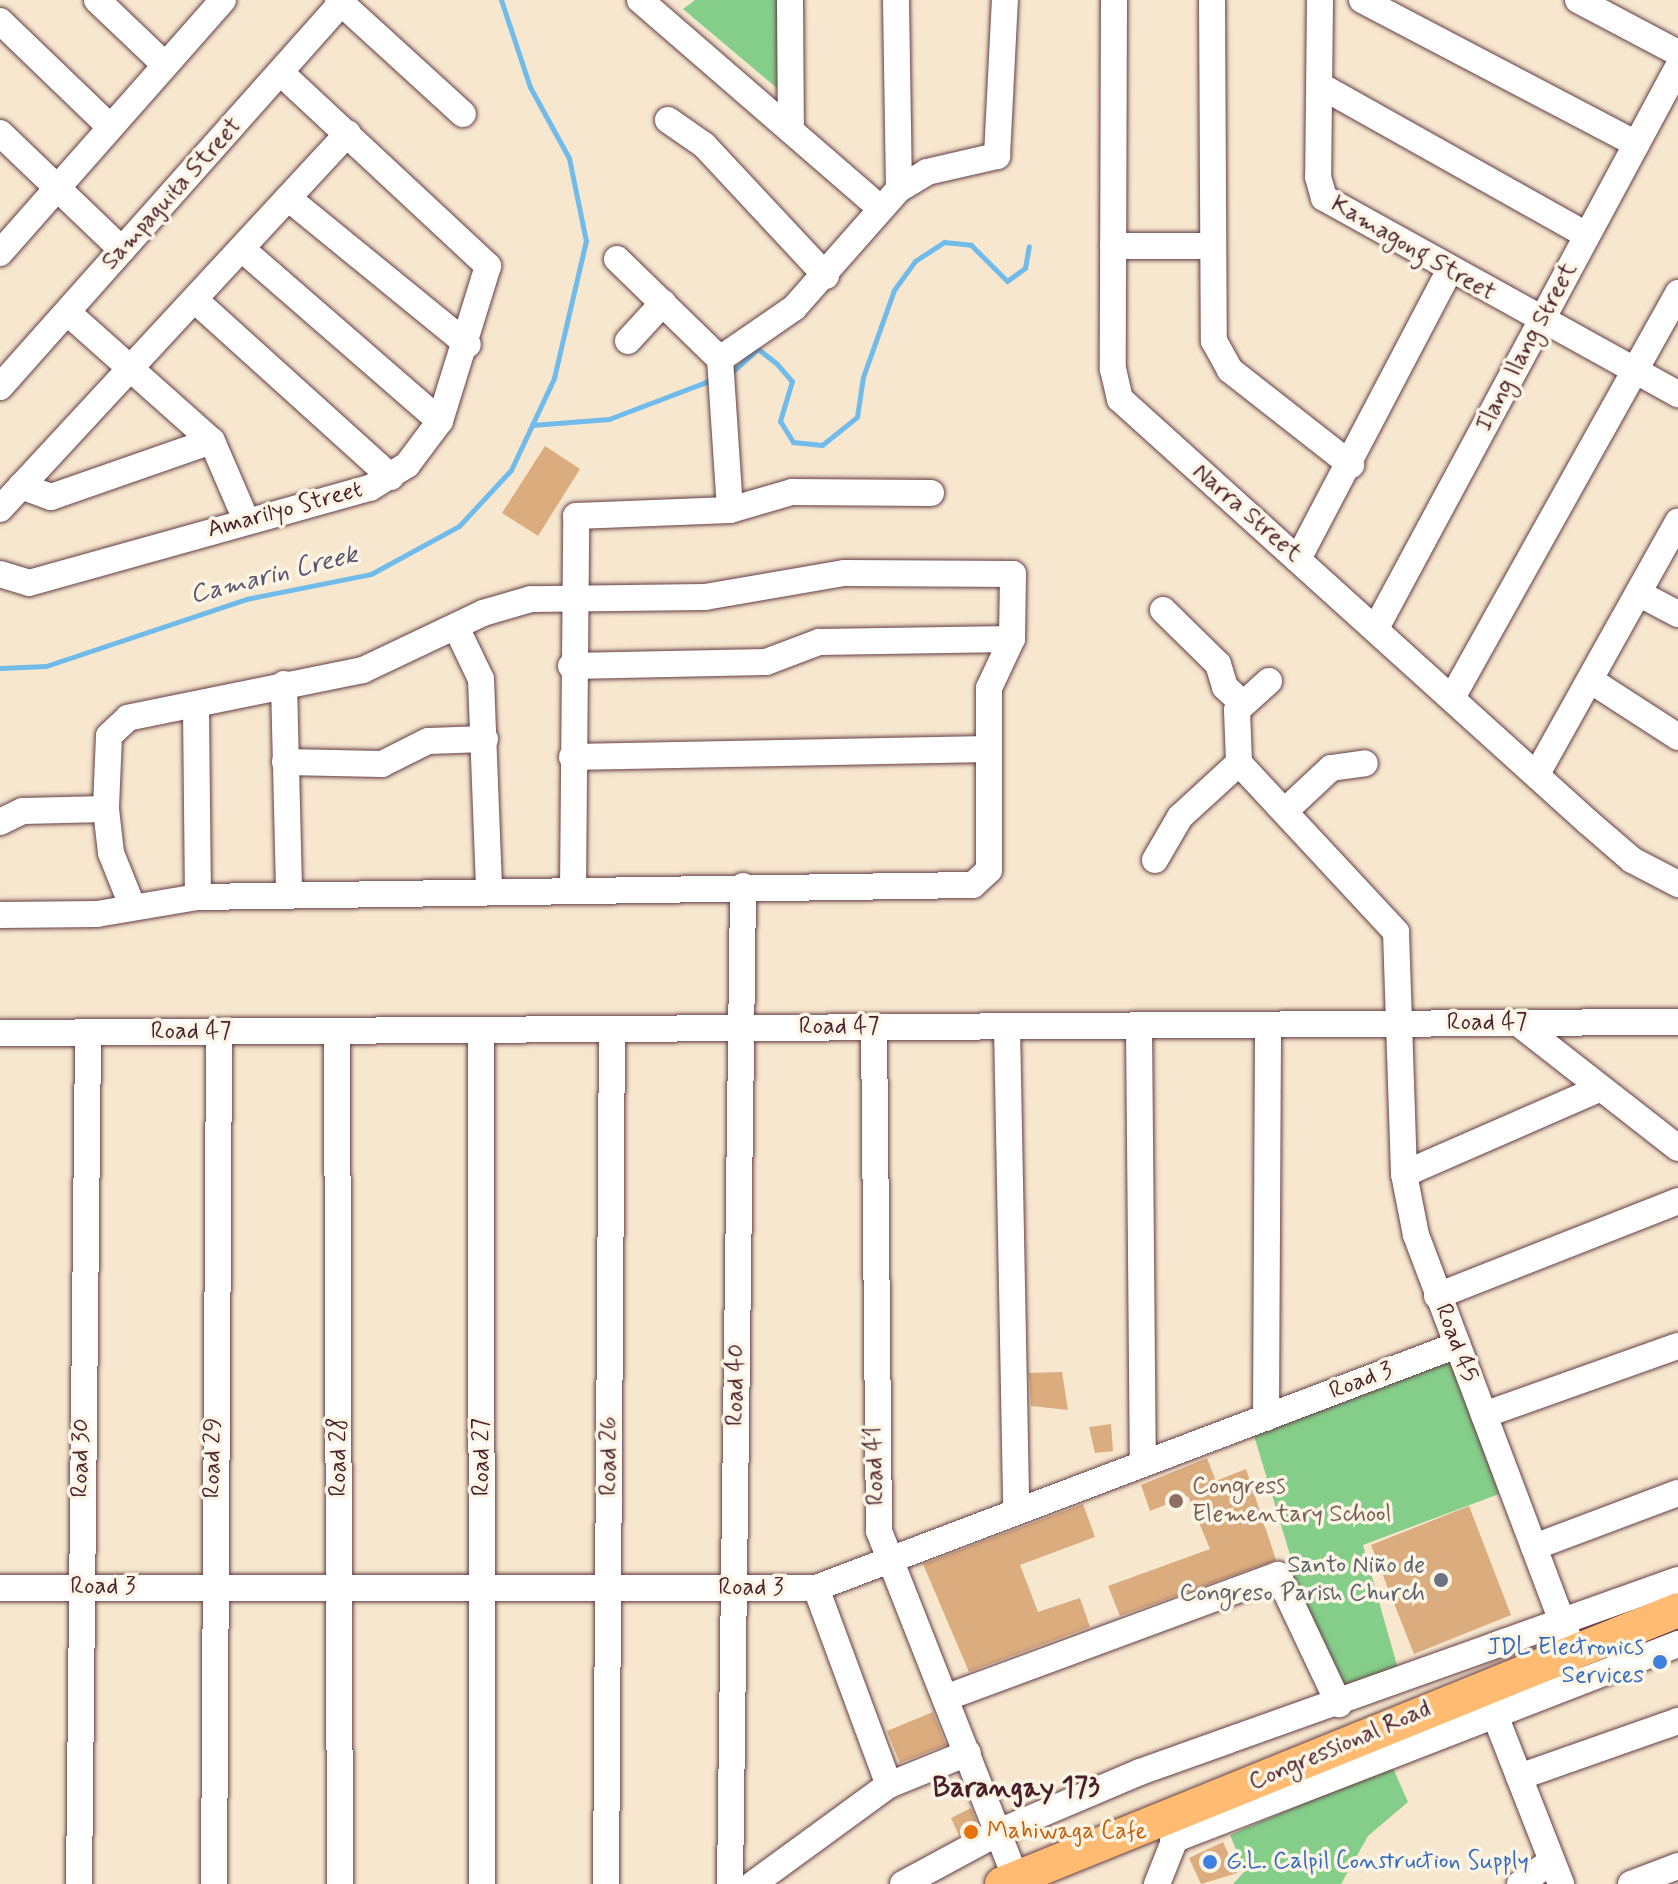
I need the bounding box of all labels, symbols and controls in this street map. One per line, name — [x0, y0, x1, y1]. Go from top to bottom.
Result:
street label: Sampaguita Street — [96, 112, 248, 276]
street label: Kamagong Street — [1326, 191, 1500, 307]
street label: Ilang Ilang Street — [1469, 255, 1585, 439]
street label: Narra Street — [1186, 458, 1308, 568]
street label: Amarilyo Street — [202, 475, 368, 545]
water label: Camarin Creek — [186, 540, 362, 612]
street label: Road 47 — [1447, 1009, 1527, 1037]
street label: Road 47 — [799, 1013, 879, 1041]
street label: Road 47 — [151, 1018, 231, 1046]
street label: Road 45 — [1428, 1300, 1484, 1386]
street label: Road 40 — [721, 1344, 751, 1426]
street label: Road 3 — [1325, 1356, 1397, 1406]
street label: Road 26 — [595, 1416, 623, 1496]
street label: Road 29 — [198, 1417, 228, 1499]
street label: Road 28 — [325, 1417, 353, 1497]
street label: Road 30 — [66, 1418, 96, 1498]
street label: Road 27 — [468, 1418, 496, 1496]
street label: Road 41 — [859, 1426, 891, 1506]
place label: Congress Elementary School — [1192, 1473, 1391, 1529]
marker: Congress Elementary School — [1167, 1492, 1185, 1510]
place label: Santo Niño de Congreso Parish Church — [1181, 1552, 1425, 1608]
marker: Santo Niño de Congreso Parish Church — [1432, 1571, 1450, 1589]
street label: Road 3 — [70, 1573, 136, 1601]
street label: Road 3 — [718, 1574, 784, 1602]
place label: JDL Electronics Services — [1487, 1634, 1644, 1690]
marker: JDL Electronics Services — [1651, 1653, 1669, 1671]
street label: Congressional Road — [1245, 1695, 1435, 1797]
district label: Barangay 173 — [932, 1772, 1100, 1806]
place label: Mahiwaga Cafe — [987, 1818, 1152, 1846]
marker: Mahiwaga Cafe — [962, 1823, 980, 1841]
place label: G.L. Calpil Construction Supply — [1226, 1848, 1528, 1876]
marker: G.L. Calpil Construction Supply — [1201, 1853, 1219, 1871]

